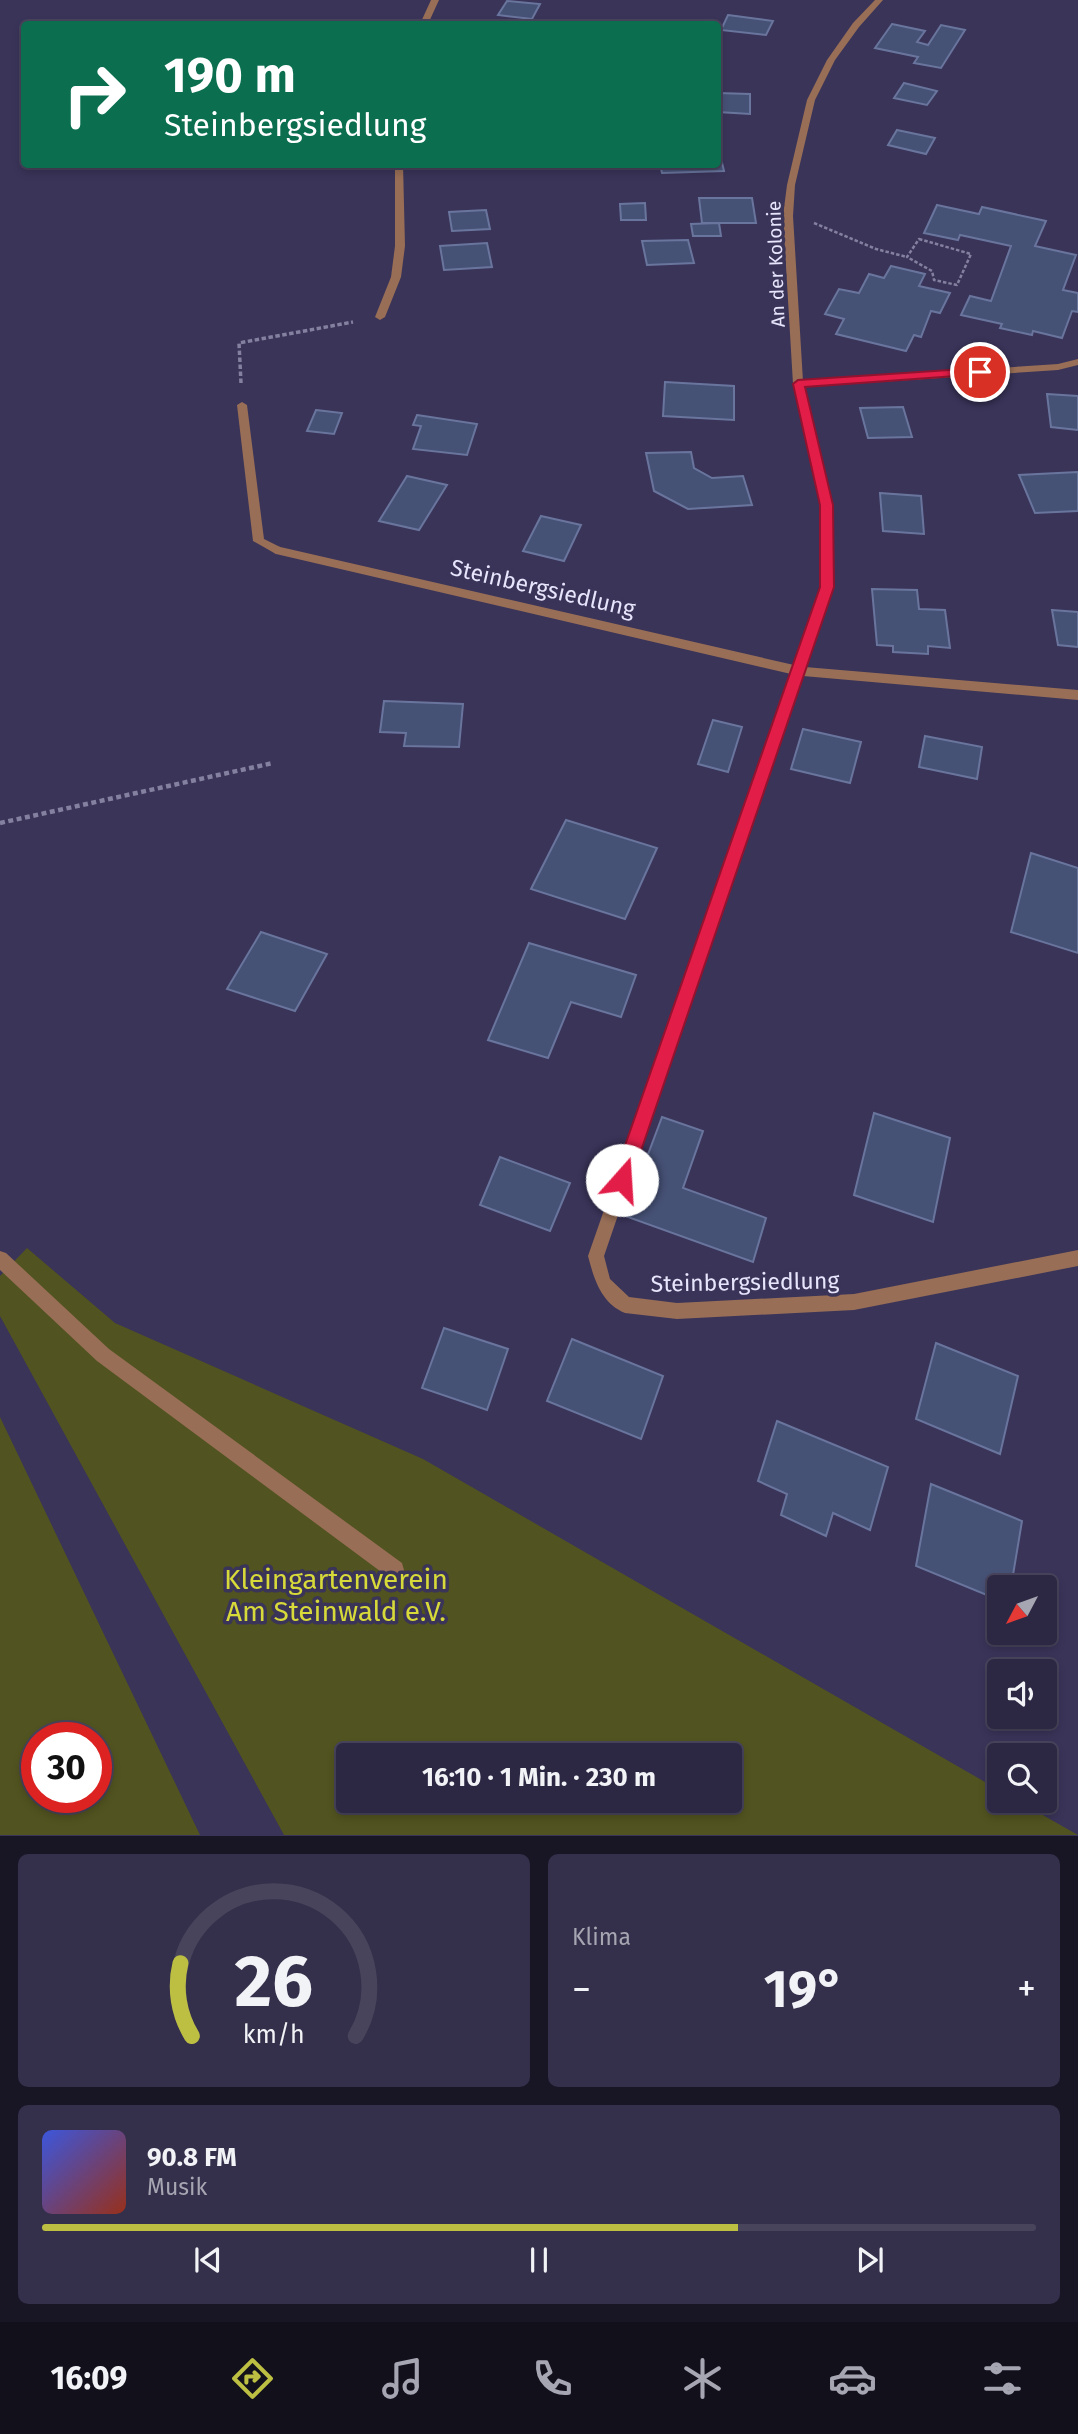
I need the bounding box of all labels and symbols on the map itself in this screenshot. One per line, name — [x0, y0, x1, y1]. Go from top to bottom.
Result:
street label: An der Kolonie — [762, 200, 790, 328]
pin — [950, 342, 1010, 402]
street label: Steinbergsiedlung — [448, 553, 638, 623]
position arrow — [585, 1143, 659, 1217]
street label: Steinbergsiedlung — [650, 1266, 840, 1298]
park label: Kleingartenverein Am Steinwald e.V. — [224, 1563, 448, 1628]
north arrow — [987, 1575, 1057, 1645]
speed limit sign: 30 — [21, 1722, 112, 1813]

